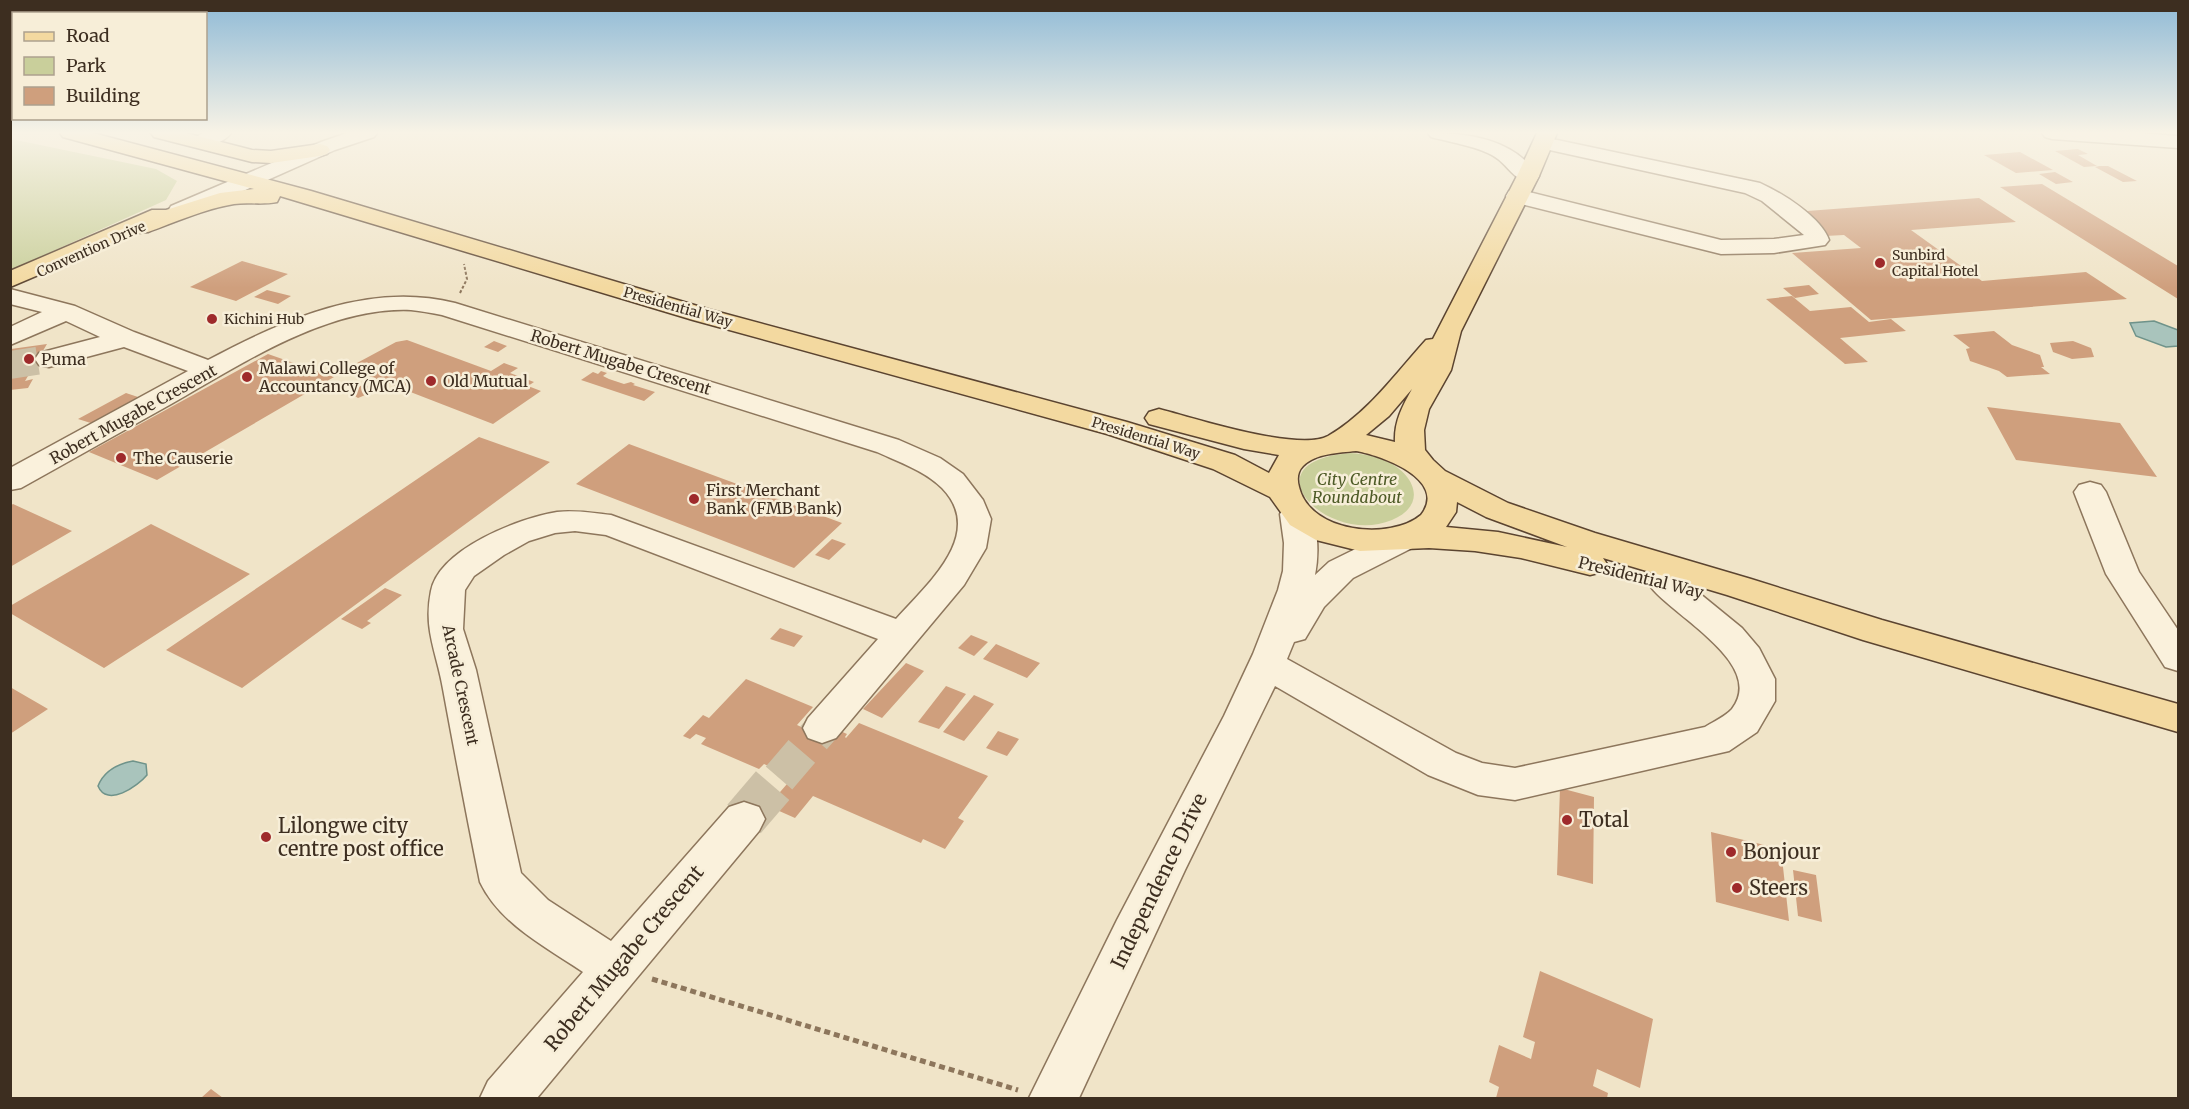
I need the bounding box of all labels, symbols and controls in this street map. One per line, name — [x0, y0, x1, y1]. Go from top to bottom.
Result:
legend — [12, 12, 207, 120]
text: Road — [66, 24, 110, 47]
text: Park — [66, 54, 107, 77]
text: Building — [66, 84, 140, 107]
street label: Convention Drive — [34, 217, 148, 281]
place label: Sunbird Capital Hotel — [1892, 246, 1979, 280]
marker: Sunbird Capital Hotel — [1873, 256, 1887, 270]
street label: Presidential Way — [621, 283, 735, 331]
place label: Kichini Hub — [224, 310, 304, 328]
marker: Kichini Hub — [205, 312, 219, 326]
street label: Robert Mugabe Crescent — [528, 325, 714, 399]
place label: Puma — [41, 349, 86, 369]
marker: Puma — [22, 352, 36, 366]
place label: Malawi College of Accountancy (MCA) — [258, 358, 411, 396]
street label: Robert Mugabe Crescent — [46, 359, 221, 468]
marker: Malawi College of Accountancy (MCA) — [240, 370, 254, 384]
place label: Old Mutual — [443, 371, 528, 391]
marker: Old Mutual — [424, 374, 438, 388]
street label: Presidential Way — [1090, 413, 1203, 463]
place label: The Causerie — [133, 448, 233, 468]
marker: The Causerie — [114, 451, 128, 465]
park label: City Centre Roundabout — [1312, 469, 1402, 507]
place label: First Merchant Bank (FMB Bank) — [706, 480, 842, 518]
marker: First Merchant Bank (FMB Bank) — [687, 492, 701, 506]
street label: Presidential Way — [1576, 552, 1707, 602]
street label: Arcade Crescent — [438, 622, 484, 748]
street label: Independence Drive — [1105, 789, 1212, 973]
place label: Total — [1579, 807, 1629, 832]
place label: Lilongwe city centre post office — [278, 813, 444, 861]
marker: Total — [1560, 813, 1574, 827]
marker: Lilongwe city centre post office — [259, 830, 273, 844]
place label: Bonjour — [1743, 839, 1821, 864]
marker: Bonjour — [1724, 845, 1738, 859]
street label: Robert Mugabe Crescent — [539, 860, 709, 1056]
place label: Steers — [1749, 875, 1808, 900]
marker: Steers — [1730, 881, 1744, 895]

